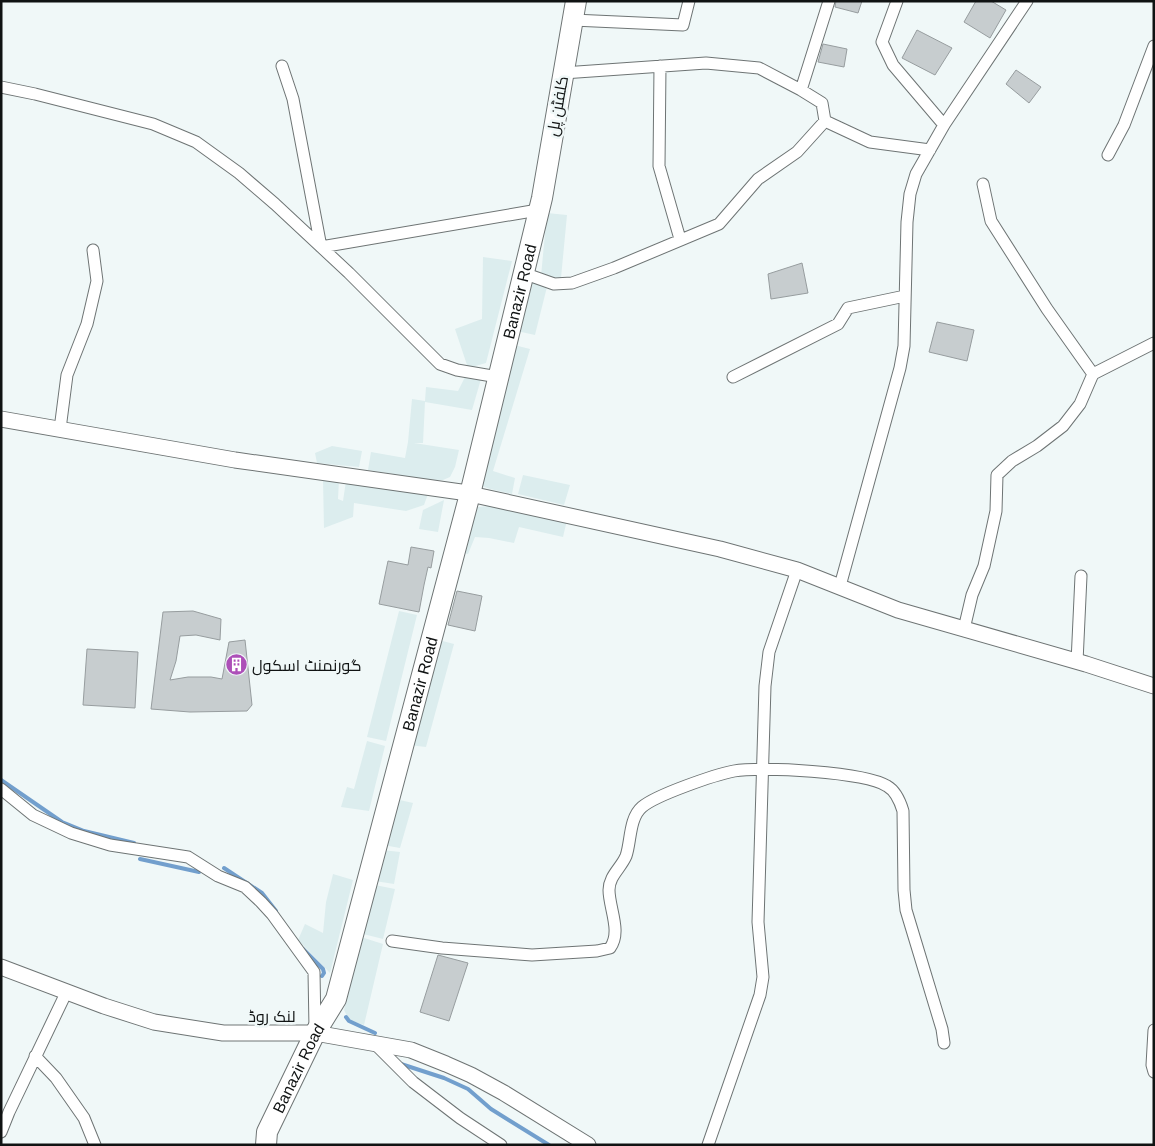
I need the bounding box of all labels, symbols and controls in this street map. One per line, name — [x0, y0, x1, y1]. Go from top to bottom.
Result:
street label: کلفٹن پل — [544, 75, 574, 138]
street label: Banazir Road — [500, 242, 539, 341]
street label: Banazir Road — [399, 635, 441, 733]
building icon: گورنمنٹ اسکول — [224, 653, 248, 677]
place label: گورنمنٹ اسکول — [252, 657, 362, 676]
street label: لنک روڈ — [248, 1008, 296, 1026]
street label: Banazir Road — [270, 1021, 328, 1116]

